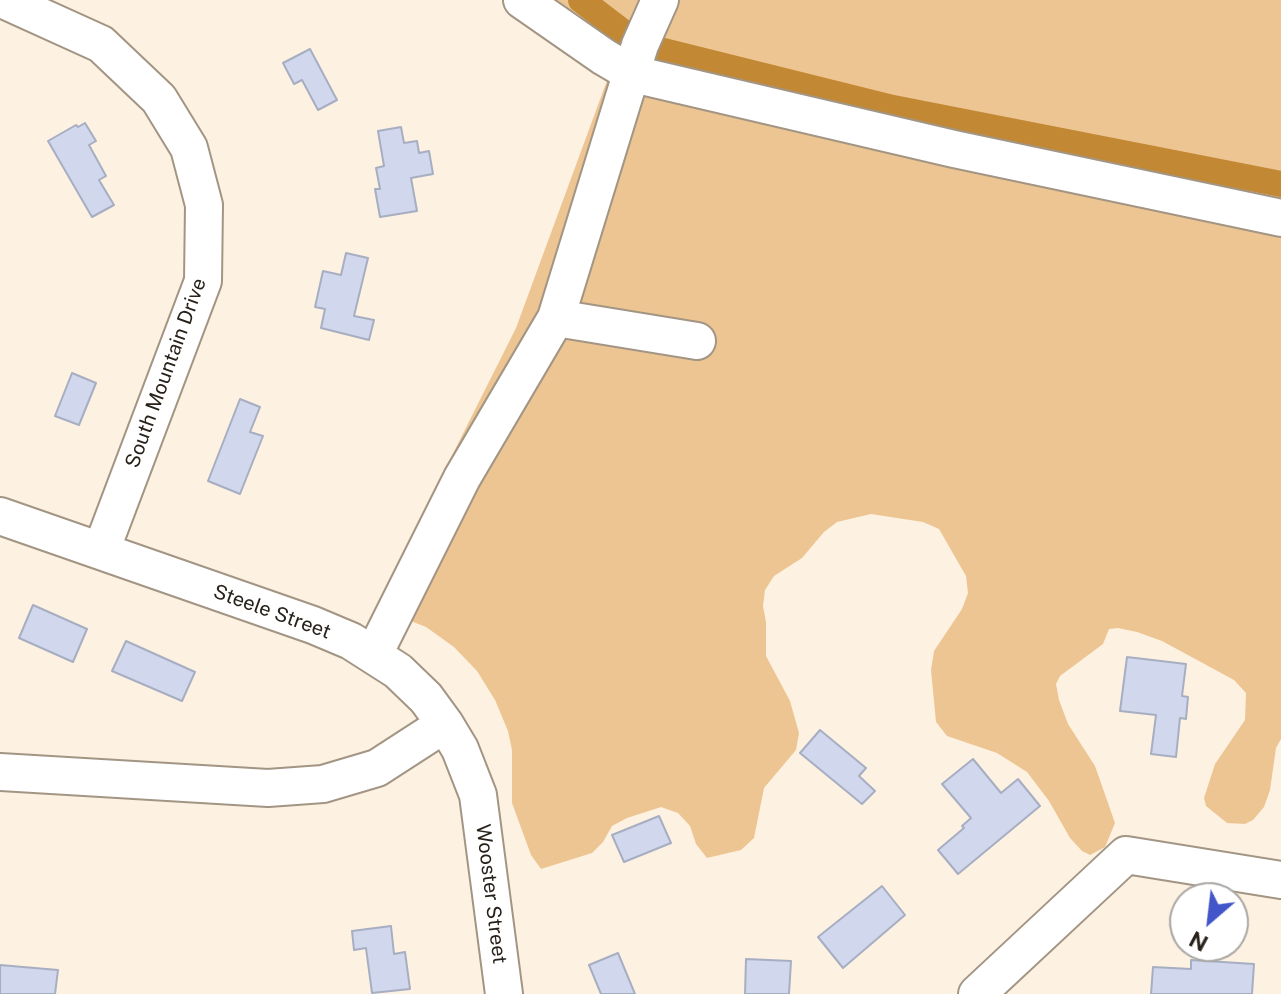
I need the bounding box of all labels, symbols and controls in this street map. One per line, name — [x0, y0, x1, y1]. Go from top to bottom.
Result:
street label: South Mountain Drive — [120, 275, 212, 471]
street label: Steele Street — [210, 580, 334, 644]
street label: Wooster Street — [471, 823, 511, 965]
north arrow — [1169, 882, 1249, 962]
text: N — [1185, 926, 1212, 957]

